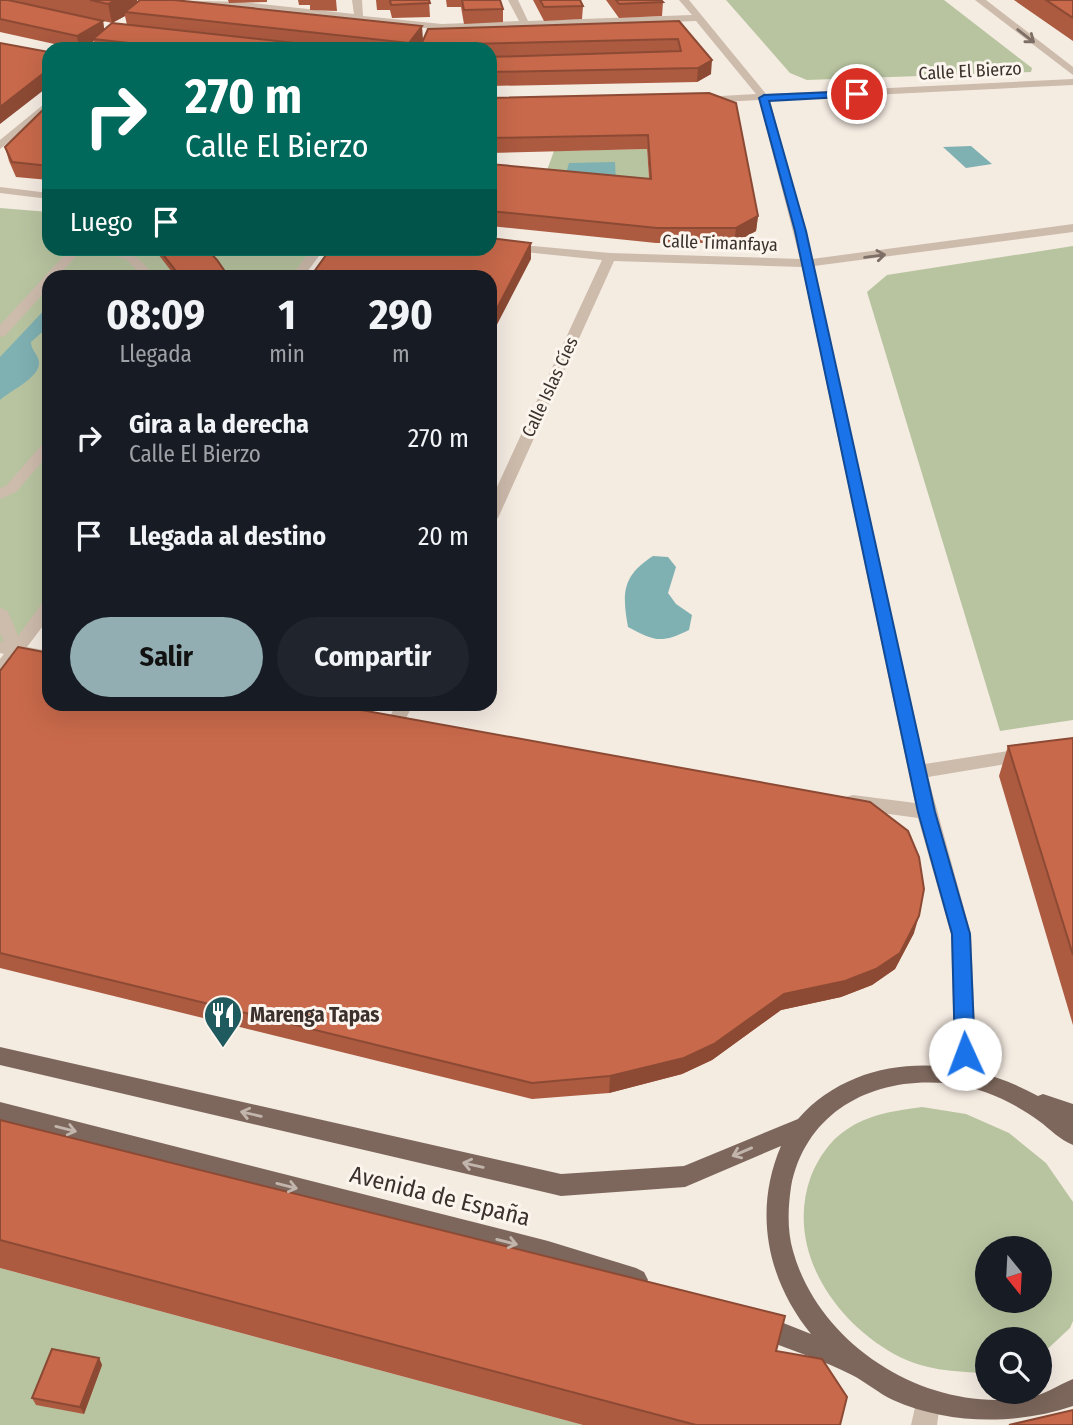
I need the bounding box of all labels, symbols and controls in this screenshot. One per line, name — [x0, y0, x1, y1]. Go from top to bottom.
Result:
one-way arrow — [1017, 28, 1035, 43]
street label: Calle El Bierzo — [918, 57, 1022, 85]
pin — [827, 64, 887, 124]
text: 270 m — [185, 67, 302, 126]
icon: right — [70, 70, 161, 161]
icon: arrive — [838, 75, 876, 113]
text: Calle El Bierzo — [185, 127, 369, 165]
icon: arrive — [147, 203, 185, 241]
text: Luego — [70, 207, 133, 238]
street label: Calle Timanfaya — [662, 230, 778, 256]
one-way arrow — [863, 249, 886, 262]
text: 08:09 — [106, 290, 205, 340]
text: 1 — [278, 290, 296, 340]
text: 290 — [369, 290, 433, 340]
street label: Calle Islas Cíes — [517, 333, 583, 441]
text: Llegada — [119, 340, 192, 368]
text: min — [269, 340, 305, 368]
text: m — [392, 340, 410, 368]
text: Gira a la derecha — [129, 409, 309, 440]
icon: right — [70, 419, 108, 457]
text: 270 m — [408, 423, 469, 454]
text: Calle El Bierzo — [129, 440, 261, 468]
icon: arrive — [70, 517, 108, 555]
text: Llegada al destino — [129, 521, 326, 552]
text: 20 m — [418, 521, 469, 552]
button: Salir — [70, 617, 263, 697]
button: Compartir — [277, 617, 469, 697]
restaurant icon: Marenga Tapas — [202, 994, 244, 1049]
place label: Marenga Tapas — [250, 1002, 380, 1028]
position arrow — [928, 1017, 1002, 1091]
one-way arrow — [240, 1106, 263, 1120]
one-way arrow — [54, 1123, 77, 1136]
one-way arrow — [732, 1147, 753, 1160]
one-way arrow — [462, 1157, 485, 1171]
street label: Avenida de España — [347, 1160, 533, 1232]
one-way arrow — [275, 1180, 297, 1193]
one-way arrow — [495, 1236, 518, 1249]
north arrow — [975, 1236, 1052, 1312]
map controls — [975, 1236, 1052, 1404]
button: search — [975, 1327, 1052, 1404]

